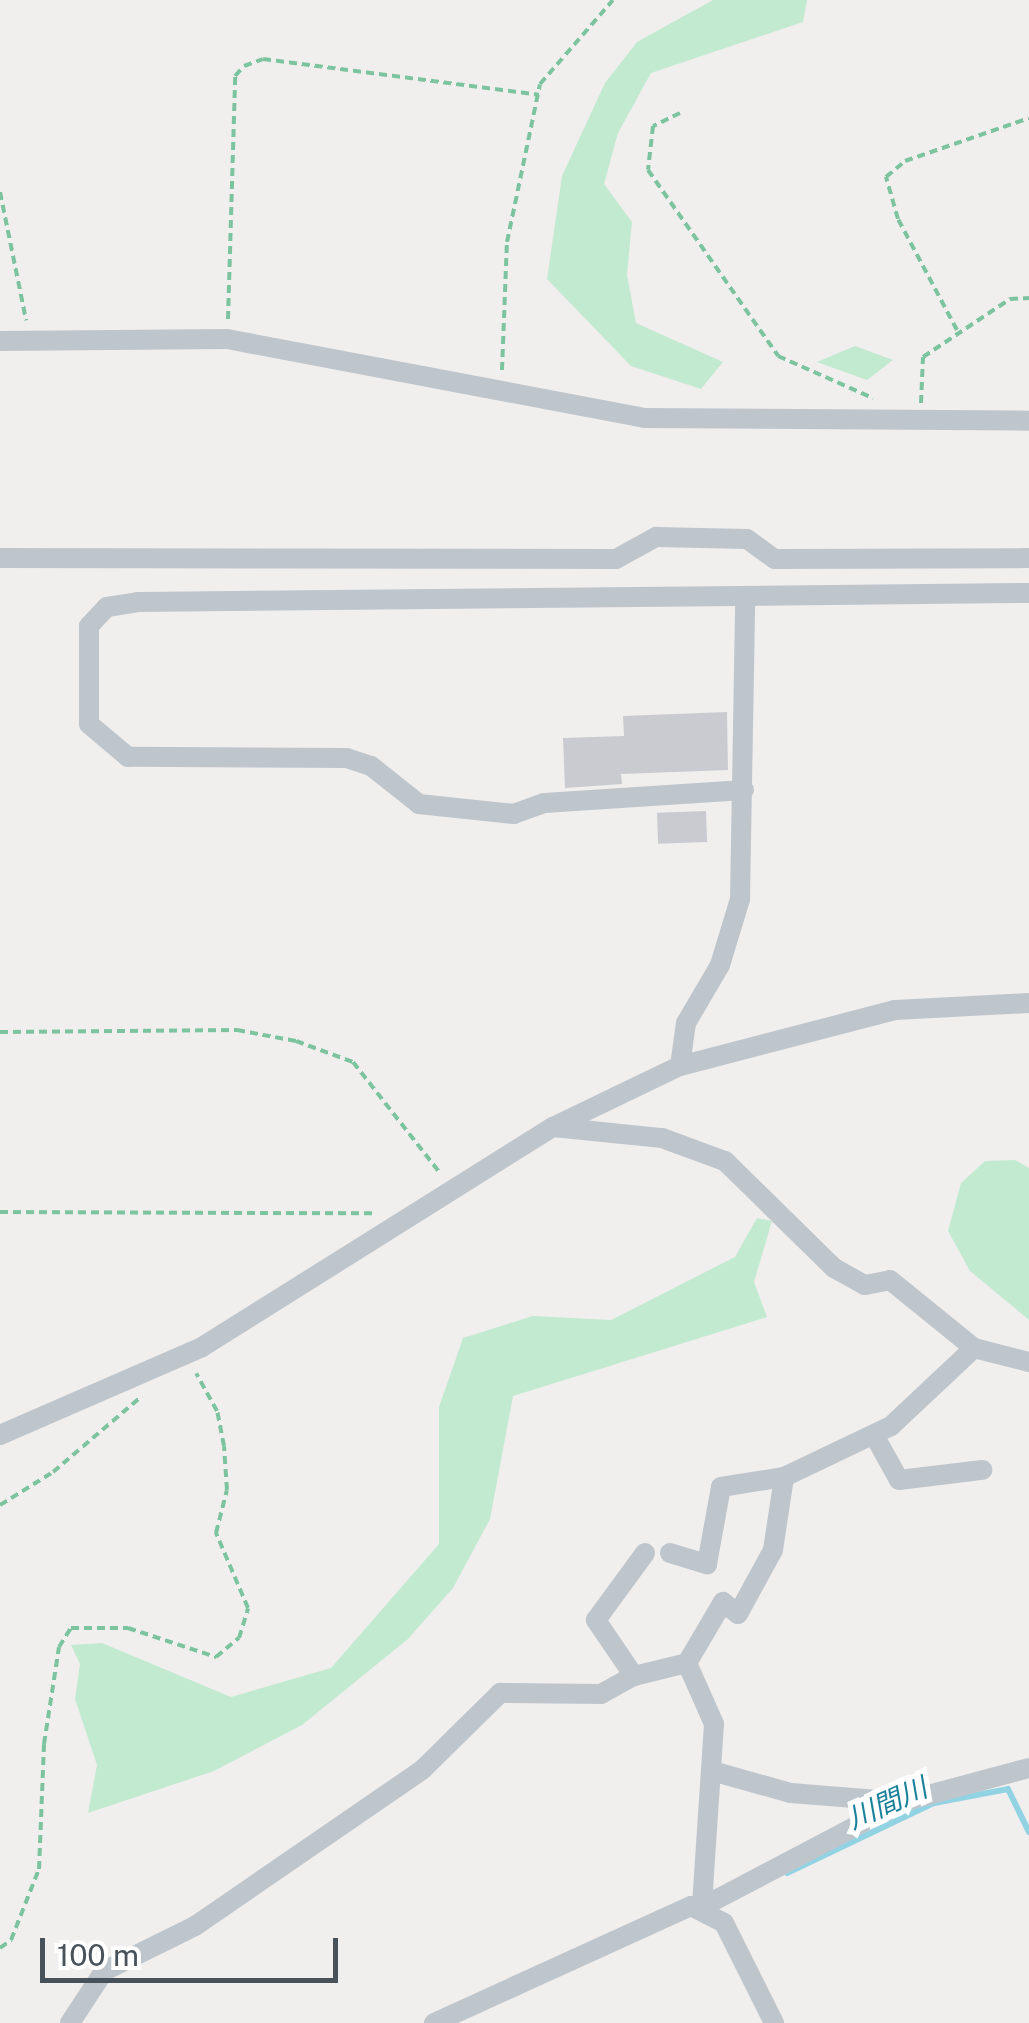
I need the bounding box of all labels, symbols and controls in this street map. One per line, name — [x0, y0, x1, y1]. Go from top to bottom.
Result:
water label: 川間川 — [842, 1771, 932, 1835]
scale bar — [45, 1918, 342, 1980]
text: 100 m — [57, 1937, 139, 1973]

